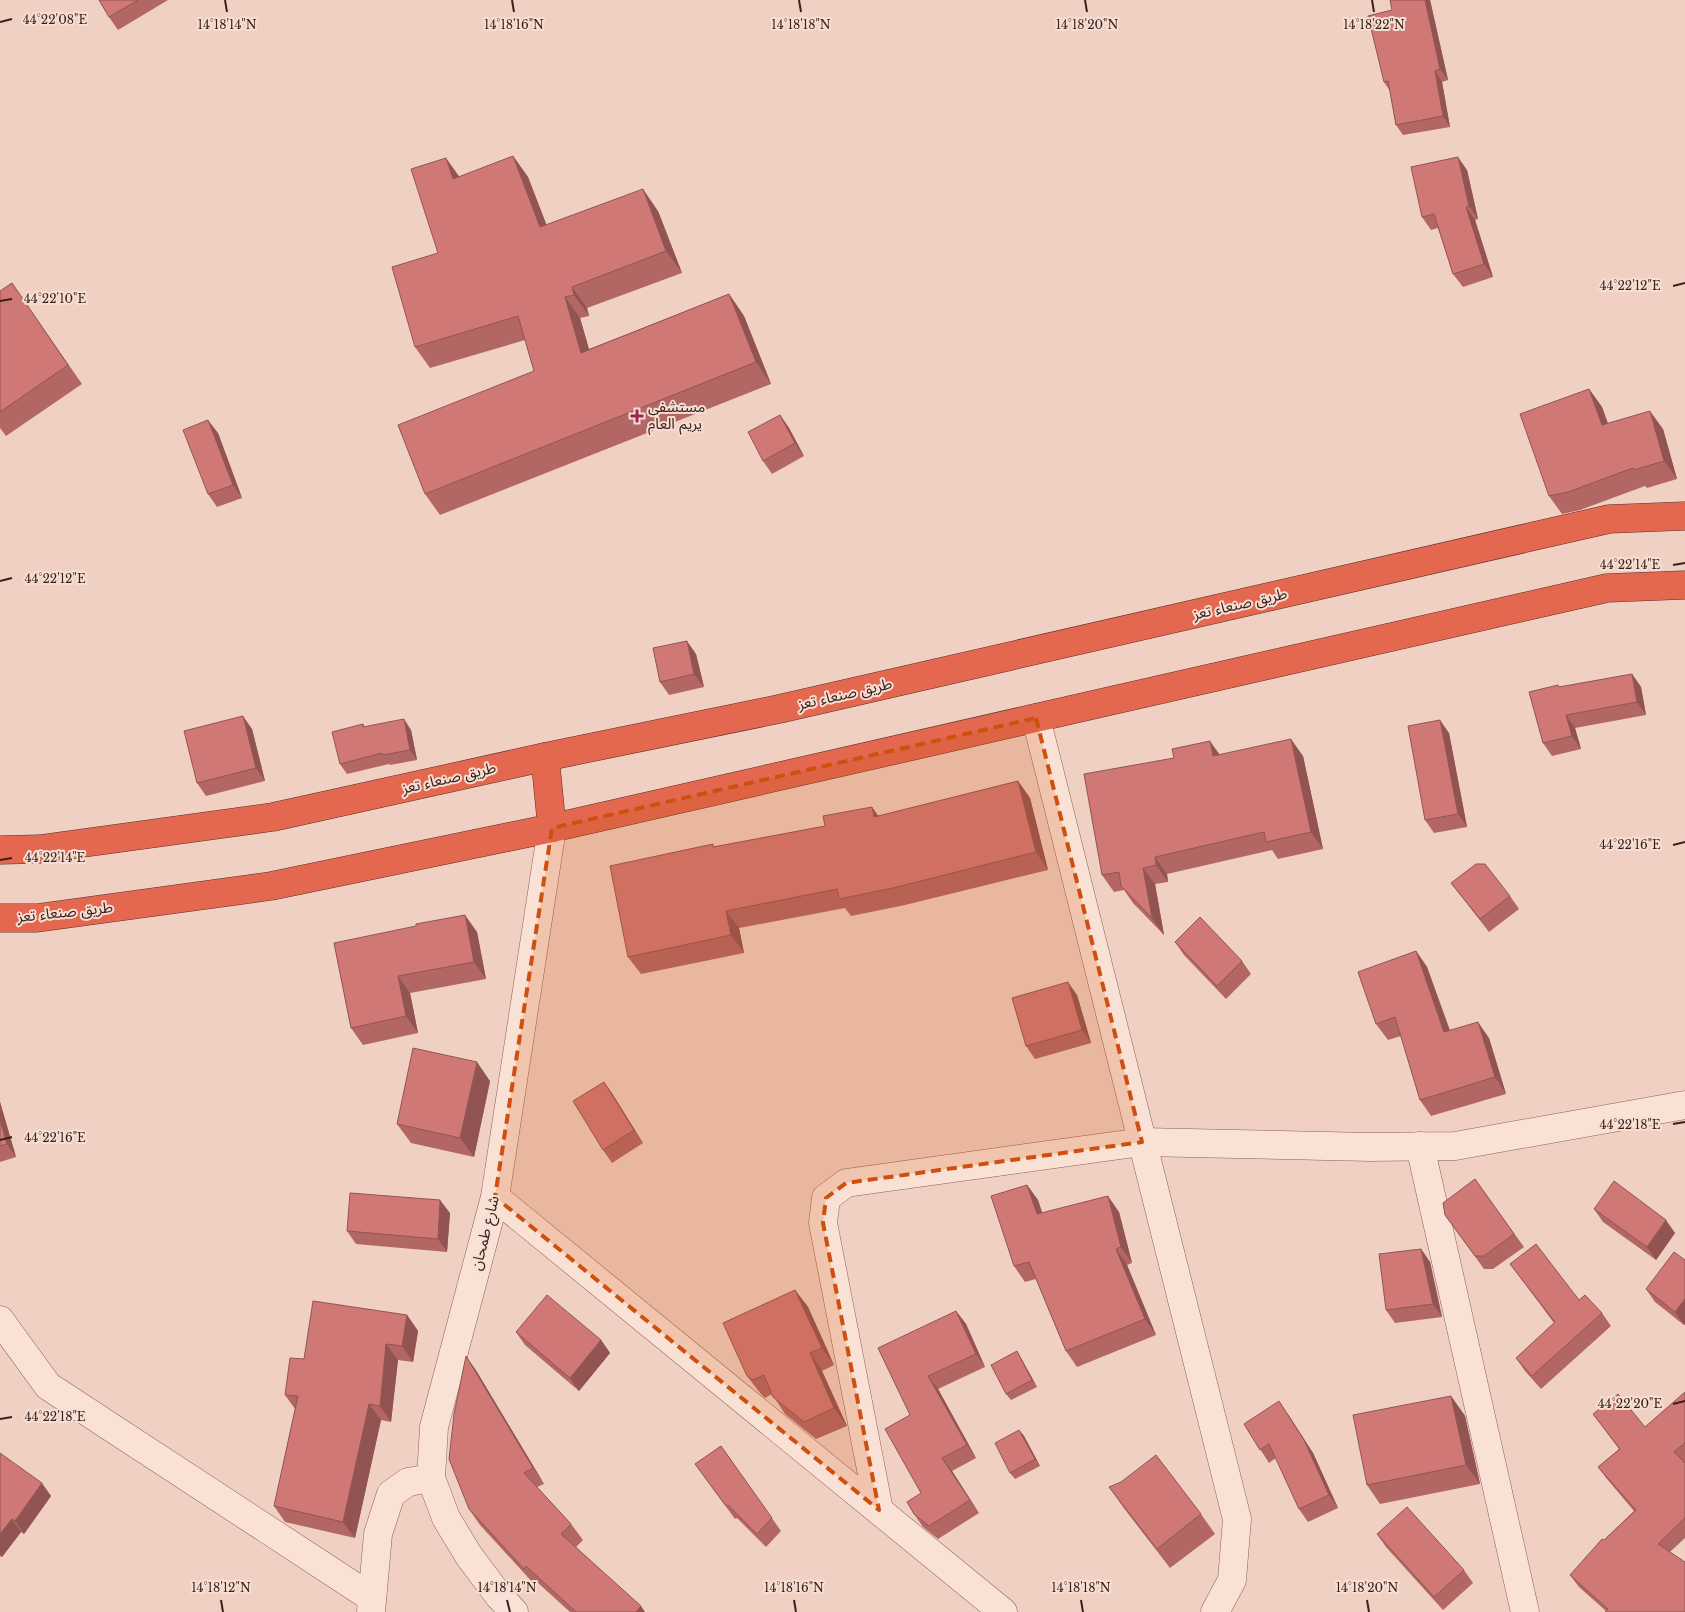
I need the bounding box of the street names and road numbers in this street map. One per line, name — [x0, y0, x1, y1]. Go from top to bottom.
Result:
street label: طريق صنعاء تعز — [1190, 583, 1289, 625]
street label: طريق صنعاء تعز — [795, 673, 894, 715]
street label: طريق صنعاء تعز — [399, 757, 498, 799]
street label: طريق صنعاء تعز — [15, 897, 114, 927]
street label: شارع طمحان — [466, 1193, 506, 1273]

